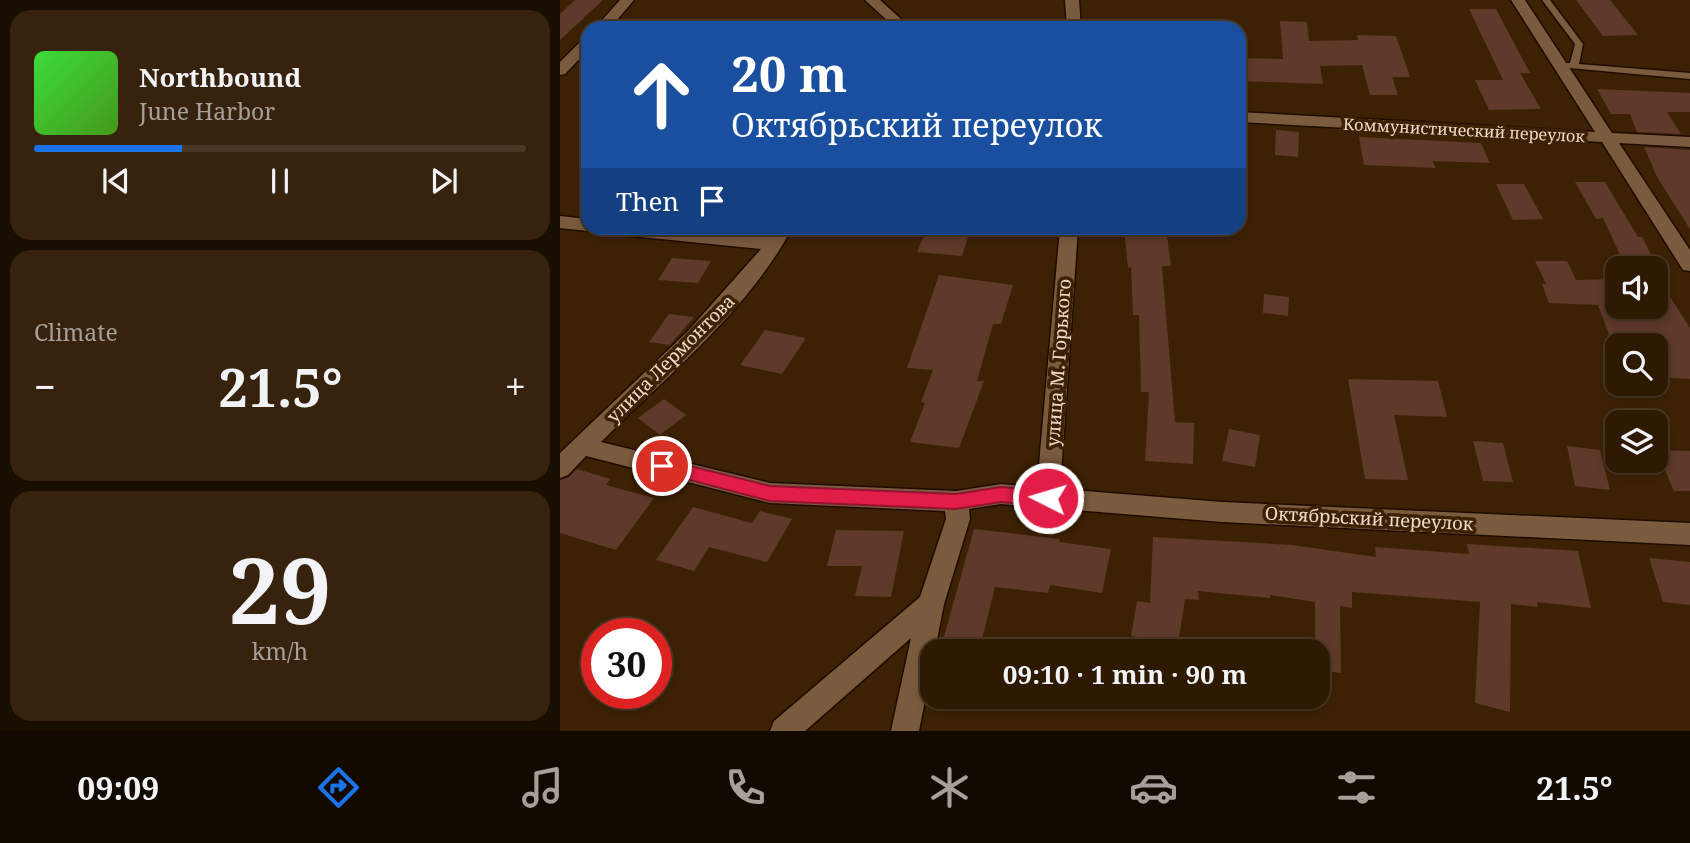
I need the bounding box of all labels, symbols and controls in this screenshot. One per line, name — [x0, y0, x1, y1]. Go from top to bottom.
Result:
text: 20 m — [731, 40, 847, 106]
icon: ahead — [616, 49, 707, 140]
text: Northbound — [139, 59, 301, 95]
text: June Harbor — [139, 95, 275, 127]
text: Октябрьский переулок — [731, 103, 1102, 146]
street label: Коммунистический переулок — [1343, 113, 1586, 147]
icon: previous — [97, 162, 135, 200]
icon: pause — [261, 162, 299, 200]
icon: next — [425, 162, 463, 200]
icon: arrive — [693, 182, 731, 220]
text: Then — [616, 183, 679, 219]
map controls — [1605, 256, 1668, 473]
button: sound — [1605, 256, 1668, 319]
street label: улица М. Горького — [1040, 278, 1076, 448]
street label: улица Лермонтова — [601, 289, 740, 428]
text: Climate — [34, 316, 118, 348]
button: search — [1605, 333, 1668, 396]
text: 21.5° — [218, 351, 343, 422]
text: − — [34, 360, 56, 412]
text: + — [505, 360, 526, 412]
button: layers — [1605, 410, 1668, 473]
pin — [632, 436, 692, 496]
icon: arrive — [643, 447, 681, 485]
position arrow — [1011, 461, 1085, 535]
street label: Октябрьский переулок — [1264, 501, 1474, 535]
text: 29 — [229, 527, 331, 651]
speed limit sign: 30 — [581, 618, 672, 709]
text: km/h — [252, 635, 308, 667]
text: 09:10 · 1 min · 90 m — [1003, 656, 1247, 692]
icon: directions — [314, 763, 363, 812]
icon: music — [518, 763, 567, 812]
icon: phone — [721, 763, 770, 812]
icon: climate — [925, 763, 974, 812]
icon: car — [1129, 763, 1178, 812]
icon: filters — [1332, 763, 1381, 812]
text: 09:09 — [77, 766, 159, 809]
text: 21.5° — [1536, 766, 1613, 809]

